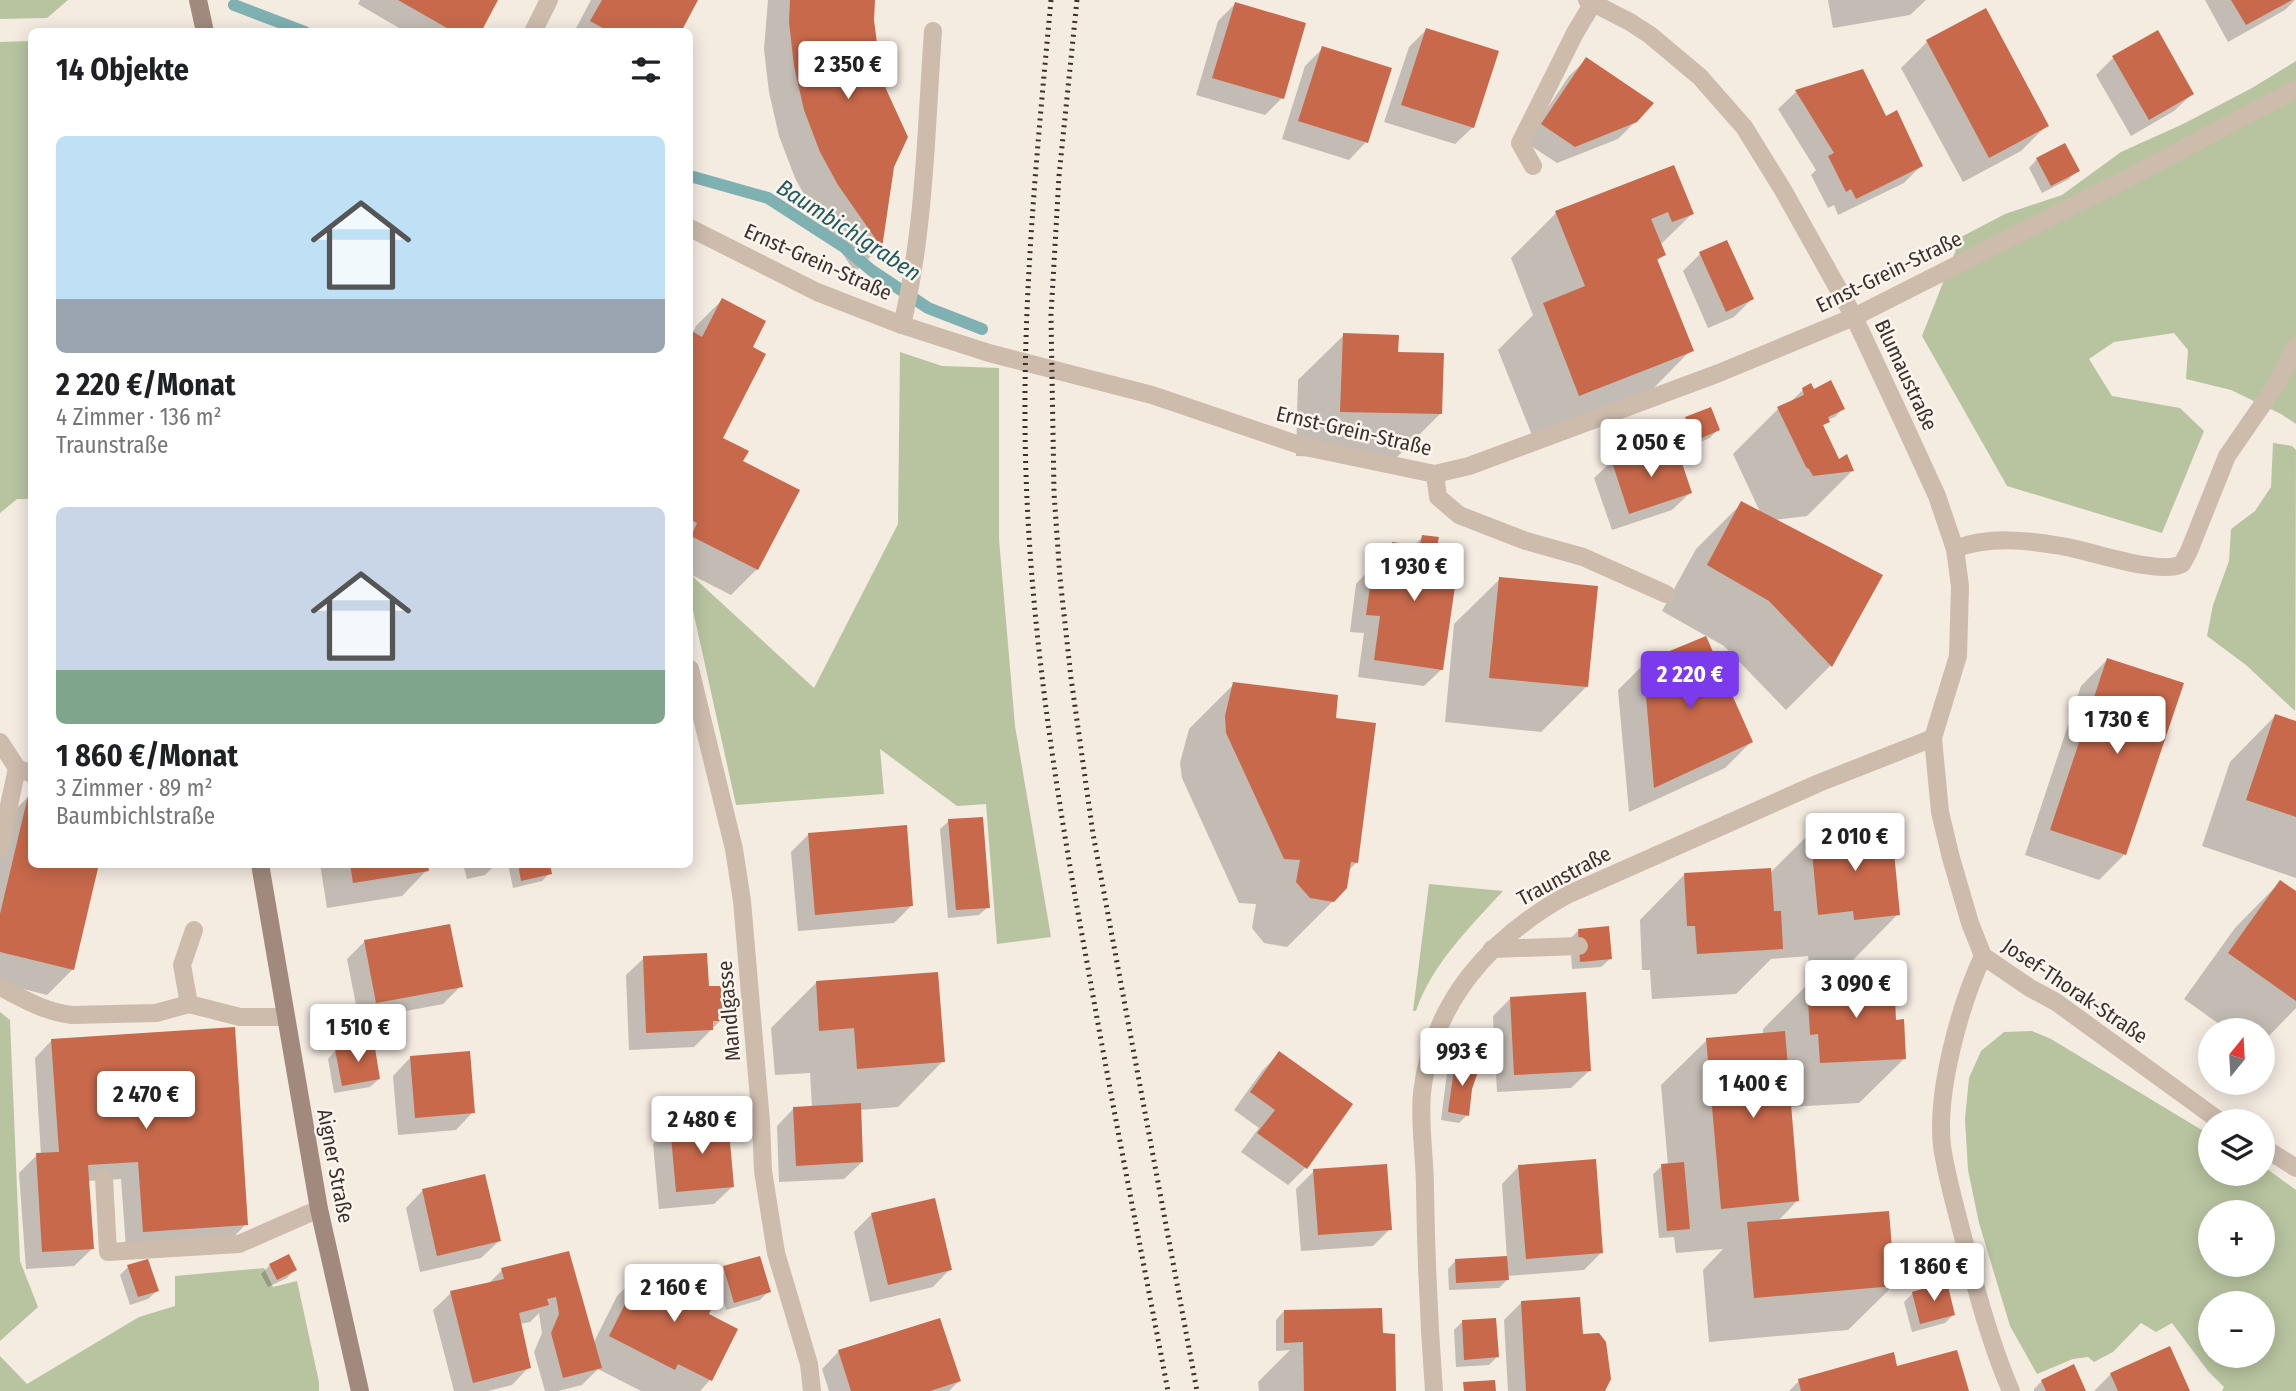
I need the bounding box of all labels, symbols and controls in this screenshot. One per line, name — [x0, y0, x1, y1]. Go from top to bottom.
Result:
pin: 2 350 € — [783, 42, 913, 101]
text: 2 350 € — [814, 50, 882, 78]
icon: filters — [627, 51, 665, 89]
text: 14 Objekte — [56, 52, 189, 88]
water label: Baumbichlgraben — [772, 173, 926, 287]
icon: home — [298, 182, 424, 308]
street label: Ernst-Grein-Straße — [740, 218, 896, 306]
street label: Ernst-Grein-Straße — [1812, 225, 1966, 319]
street label: Blumaustraße — [1869, 315, 1943, 435]
text: 2 220 €/Monat — [56, 367, 235, 403]
street label: Ernst-Grein-Straße — [1274, 400, 1434, 462]
text: 4 Zimmer · 136 m² — [56, 403, 222, 431]
pin: 2 050 € — [1586, 420, 1716, 479]
text: 2 050 € — [1617, 428, 1685, 456]
text: Traunstraße — [56, 431, 168, 459]
pin: 1 930 € — [1349, 544, 1479, 603]
text: 1 930 € — [1381, 552, 1447, 580]
icon: home — [298, 553, 424, 679]
pin: 2 220 € — [1625, 652, 1755, 711]
text: 2 220 € — [1657, 660, 1723, 688]
pin: 1 730 € — [2052, 696, 2182, 756]
text: 1 730 € — [2085, 705, 2149, 733]
text: 1 860 €/Monat — [56, 738, 238, 774]
text: 3 Zimmer · 89 m² — [56, 774, 213, 802]
text: Baumbichlstraße — [56, 802, 215, 830]
pin: 2 010 € — [1790, 814, 1920, 873]
text: 2 010 € — [1822, 822, 1888, 850]
street label: Traunstraße — [1513, 840, 1615, 912]
street label: Josef-Thorak-Straße — [1997, 933, 2153, 1049]
street label: Mandlgasse — [712, 960, 746, 1062]
pin: 3 090 € — [1791, 960, 1921, 1020]
text: 3 090 € — [1821, 969, 1891, 997]
pin: 1 510 € — [293, 1004, 423, 1064]
text: 1 510 € — [326, 1013, 390, 1041]
north arrow — [2198, 1018, 2275, 1096]
map controls — [2198, 1018, 2275, 1368]
pin: 993 € — [1413, 1028, 1511, 1088]
text: 993 € — [1436, 1037, 1488, 1065]
pin: 1 400 € — [1688, 1060, 1818, 1120]
text: 1 400 € — [1719, 1069, 1787, 1097]
pin: 2 470 € — [81, 1072, 211, 1131]
text: 2 470 € — [113, 1080, 179, 1108]
pin: 2 480 € — [637, 1096, 767, 1156]
text: 2 480 € — [667, 1105, 737, 1133]
street label: Aigner Straße — [311, 1107, 359, 1225]
button: layers — [2198, 1109, 2275, 1186]
button: + — [2198, 1200, 2275, 1277]
pin: 1 860 € — [1869, 1244, 1999, 1303]
text: 1 860 € — [1900, 1252, 1968, 1280]
pin: 2 160 € — [609, 1264, 739, 1324]
text: 2 160 € — [641, 1273, 707, 1301]
button: − — [2198, 1291, 2275, 1368]

